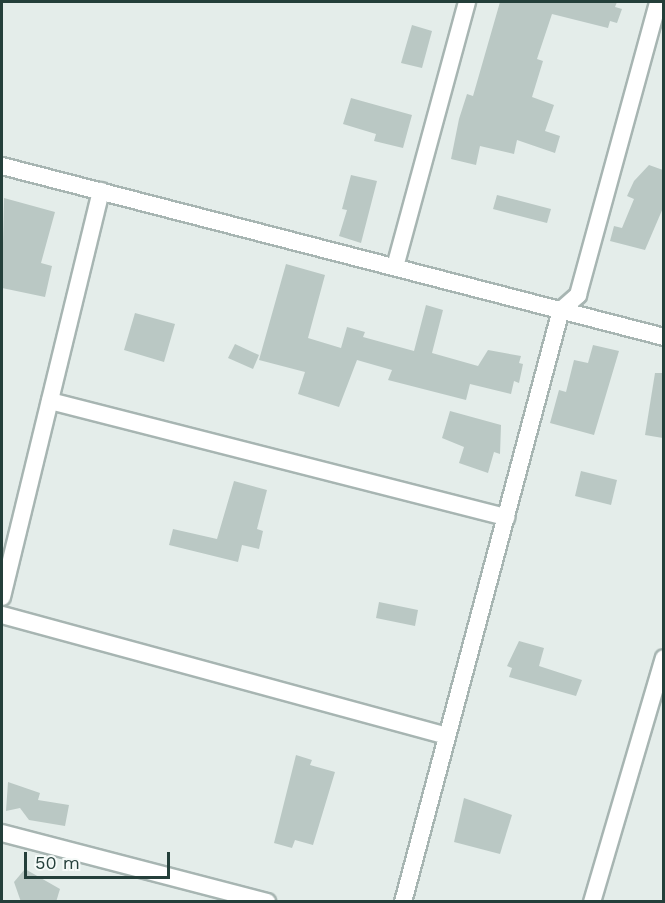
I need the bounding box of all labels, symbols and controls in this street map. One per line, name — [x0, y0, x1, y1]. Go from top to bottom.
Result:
scale bar — [27, 840, 172, 878]
text: 50 m — [35, 852, 80, 873]

